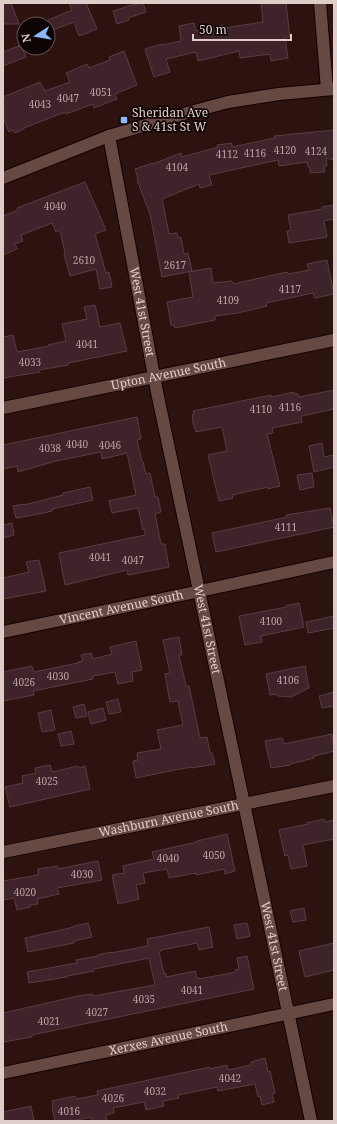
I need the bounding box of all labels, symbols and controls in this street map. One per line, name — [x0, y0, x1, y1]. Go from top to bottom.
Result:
north arrow — [16, 16, 56, 56]
scale bar — [193, 16, 291, 42]
text: 50 m — [199, 21, 227, 38]
text: N — [17, 32, 34, 44]
house number: 4051 — [90, 85, 112, 99]
house number: 4047 — [57, 91, 80, 105]
house number: 4043 — [29, 97, 52, 111]
place label: Sheridan Ave S & 41st St W — [132, 104, 208, 135]
marker: Sheridan Ave S & 41st St W — [119, 115, 129, 125]
house number: 4120 — [274, 143, 297, 157]
house number: 4124 — [305, 144, 328, 158]
house number: 4116 — [244, 146, 267, 160]
house number: 4112 — [216, 147, 238, 161]
house number: 4104 — [166, 160, 189, 174]
house number: 4040 — [44, 199, 67, 213]
house number: 2610 — [73, 253, 96, 267]
house number: 2617 — [164, 258, 187, 272]
street label: West 41st Street — [126, 266, 159, 358]
house number: 4117 — [279, 282, 302, 296]
house number: 4109 — [217, 293, 239, 307]
house number: 4041 — [76, 337, 98, 351]
street label: Upton Avenue South — [109, 353, 228, 394]
house number: 4033 — [19, 355, 42, 369]
house number: 4116 — [279, 400, 302, 414]
house number: 4110 — [250, 402, 273, 416]
house number: 4040 — [66, 437, 89, 451]
house number: 4046 — [99, 438, 122, 452]
house number: 4038 — [39, 441, 62, 455]
house number: 4111 — [275, 520, 297, 534]
house number: 4041 — [89, 550, 111, 564]
house number: 4047 — [122, 553, 145, 567]
street label: West 41st Street — [190, 583, 225, 675]
street label: Vincent Avenue South — [58, 586, 185, 628]
house number: 4100 — [260, 614, 283, 628]
house number: 4030 — [47, 669, 70, 683]
house number: 4106 — [277, 673, 300, 687]
house number: 4026 — [13, 675, 36, 689]
house number: 4025 — [36, 774, 58, 788]
street label: Washburn Avenue South — [97, 796, 240, 841]
house number: 4050 — [203, 848, 226, 862]
house number: 4040 — [157, 851, 180, 865]
house number: 4030 — [71, 867, 94, 881]
house number: 4020 — [14, 885, 37, 899]
street label: West 41st Street — [257, 900, 292, 992]
house number: 4041 — [181, 983, 203, 997]
house number: 4035 — [133, 992, 155, 1006]
house number: 4027 — [86, 1005, 109, 1019]
house number: 4021 — [38, 1014, 60, 1028]
street label: Xerxes Avenue South — [107, 1017, 230, 1059]
house number: 4042 — [219, 1071, 241, 1085]
house number: 4032 — [144, 1084, 166, 1098]
house number: 4026 — [102, 1091, 125, 1105]
house number: 4016 — [58, 1104, 81, 1118]

